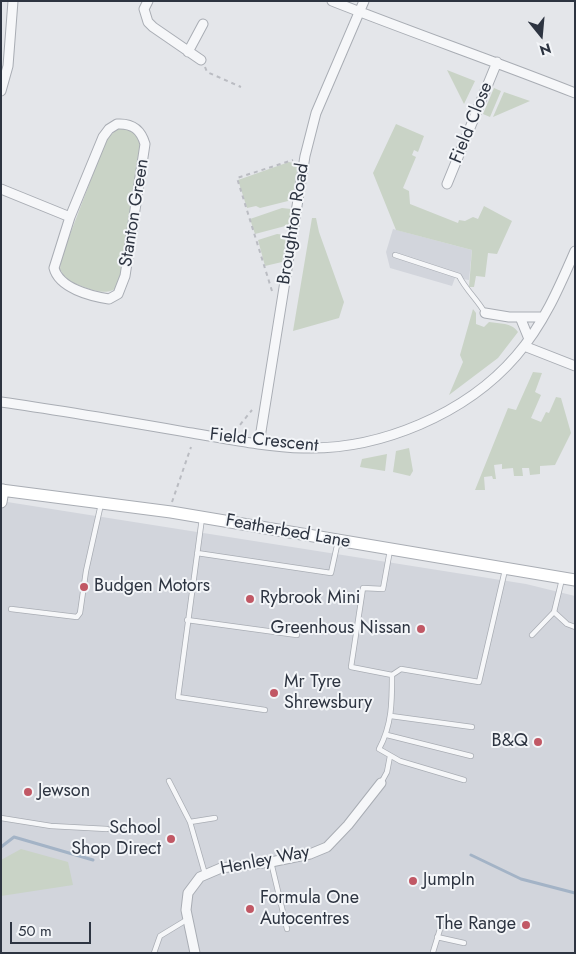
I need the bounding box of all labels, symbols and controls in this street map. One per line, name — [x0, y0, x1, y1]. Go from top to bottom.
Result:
north arrow — [516, 10, 566, 60]
text: N — [537, 38, 554, 61]
street label: Field Close — [446, 79, 498, 167]
street label: Stanton Green — [116, 157, 154, 269]
street label: Broughton Road — [274, 162, 314, 286]
street label: Field Crescent — [209, 425, 319, 457]
street label: Featherbed Lane — [224, 510, 352, 554]
place label: Budgen Motors — [94, 576, 210, 598]
marker: Budgen Motors — [78, 581, 90, 593]
place label: Rybrook Mini — [260, 588, 361, 610]
marker: Rybrook Mini — [244, 593, 256, 605]
place label: Greenhous Nissan — [271, 618, 411, 640]
marker: Greenhous Nissan — [415, 623, 427, 635]
place label: Mr Tyre Shrewsbury — [284, 672, 372, 714]
marker: Mr Tyre Shrewsbury — [268, 687, 280, 699]
place label: B&Q — [492, 731, 528, 753]
marker: B&Q — [532, 736, 544, 748]
place label: Jewson — [38, 781, 90, 803]
marker: Jewson — [22, 786, 34, 798]
place label: School Shop Direct — [71, 818, 161, 861]
marker: School Shop Direct — [165, 833, 177, 845]
street label: Henley Way — [218, 842, 312, 880]
place label: JumpIn — [423, 870, 475, 892]
marker: JumpIn — [407, 875, 419, 887]
place label: Formula One Autocentres — [260, 888, 359, 931]
marker: Formula One Autocentres — [244, 903, 256, 915]
scale bar — [12, 912, 94, 944]
place label: The Range — [436, 914, 516, 936]
marker: The Range — [520, 919, 532, 931]
text: 50 m — [18, 920, 52, 942]

